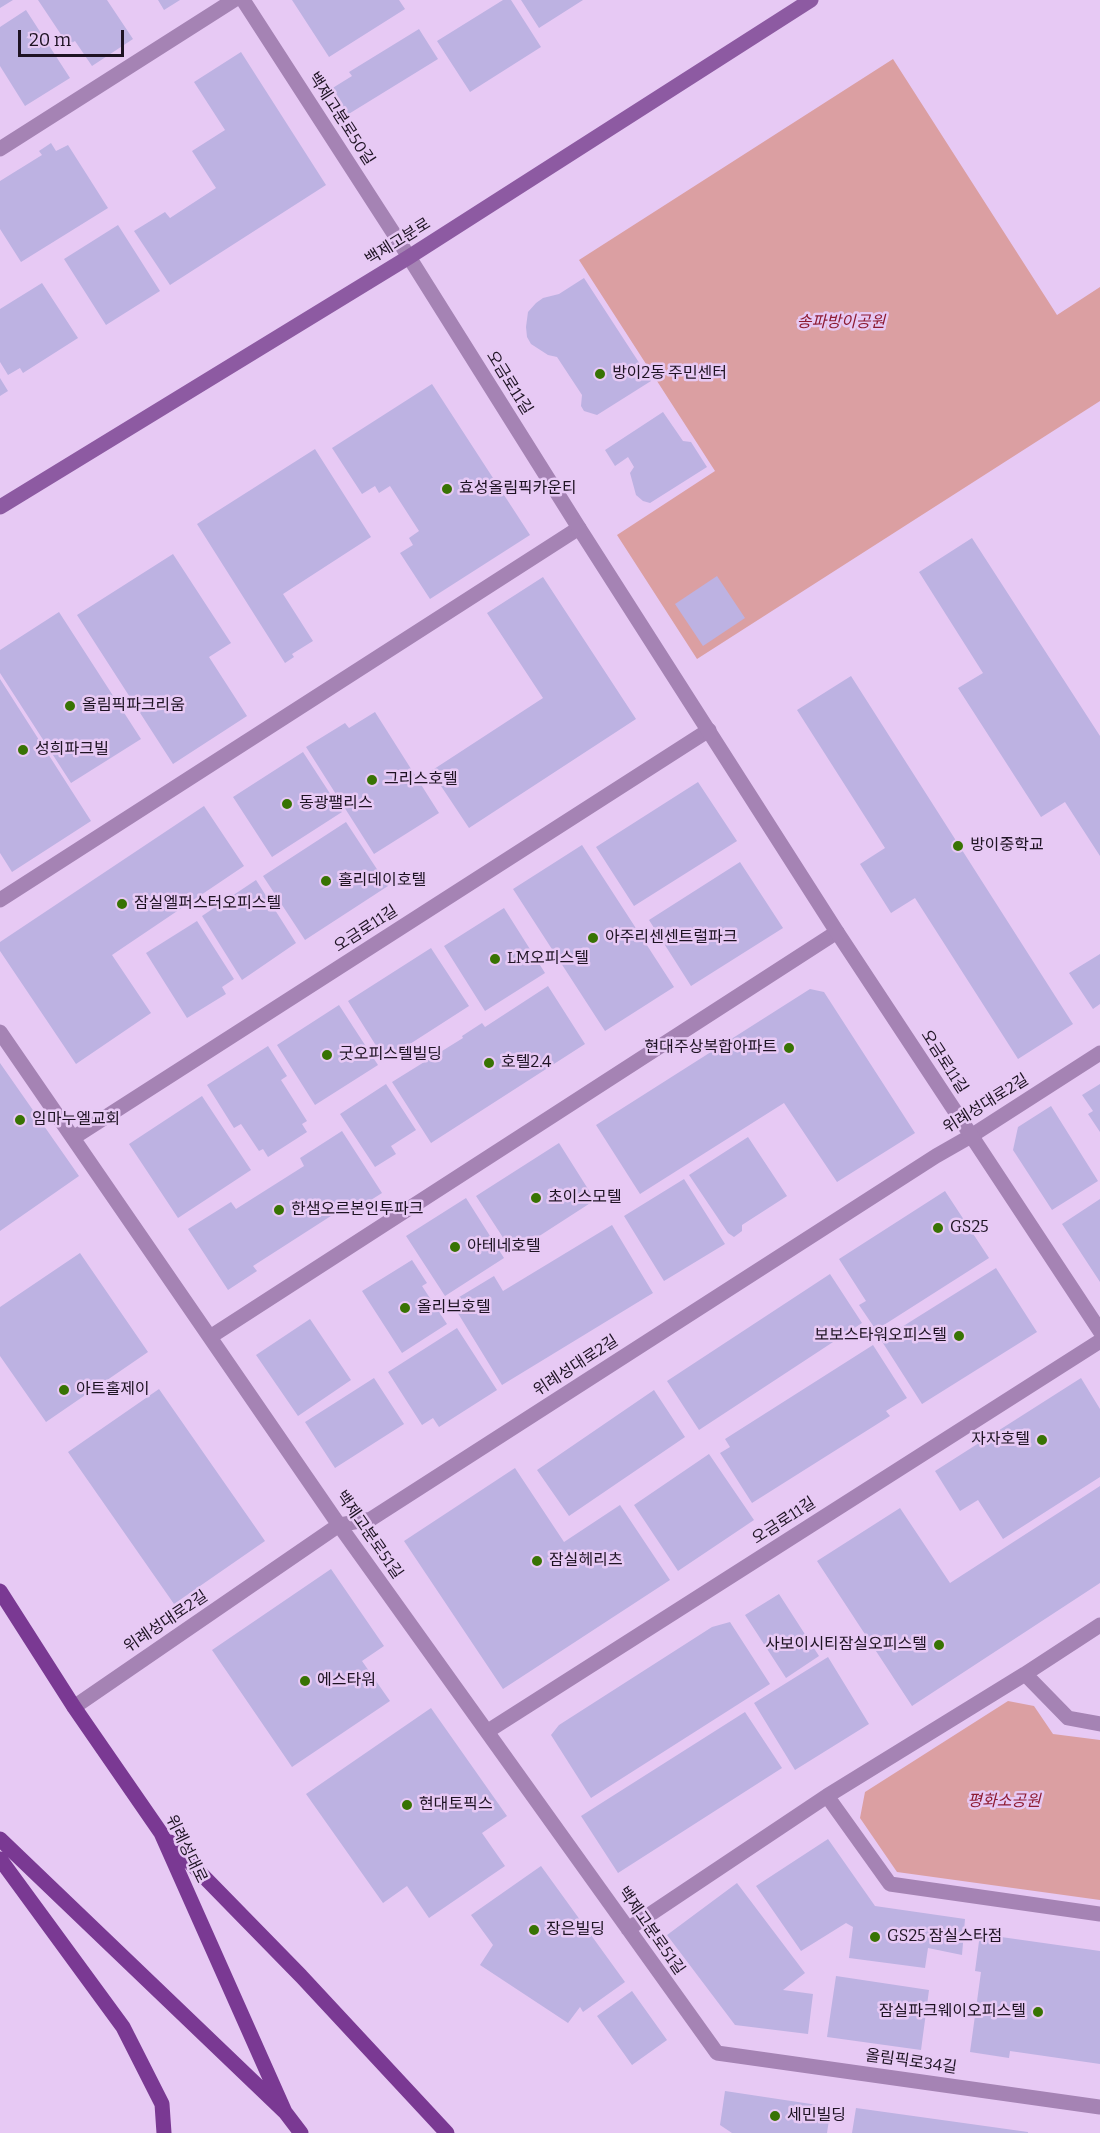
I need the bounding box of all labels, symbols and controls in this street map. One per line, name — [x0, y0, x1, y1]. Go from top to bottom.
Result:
scale bar — [21, 18, 128, 56]
text: 20 m — [29, 29, 71, 51]
street label: 백제고분로50길 — [304, 69, 378, 169]
street label: 백제고분로 — [362, 214, 434, 270]
park label: 송파방이공원 — [797, 313, 885, 333]
street label: 오금로11길 — [482, 347, 536, 419]
place label: 방이2동 주민센터 — [612, 364, 727, 384]
marker: 방이2동 주민센터 — [593, 367, 607, 381]
place label: 효성올림픽카운티 — [459, 479, 577, 499]
marker: 효성올림픽카운티 — [440, 482, 454, 496]
place label: 올림픽파크리움 — [82, 696, 185, 716]
marker: 올림픽파크리움 — [63, 699, 77, 713]
place label: 성희파크빌 — [35, 740, 109, 760]
marker: 성희파크빌 — [16, 743, 30, 757]
place label: 그리스호텔 — [384, 770, 458, 790]
marker: 그리스호텔 — [365, 773, 379, 787]
place label: 동광팰리스 — [299, 794, 373, 814]
marker: 동광팰리스 — [280, 797, 294, 811]
place label: 방이중학교 — [970, 836, 1044, 856]
marker: 방이중학교 — [951, 839, 965, 853]
place label: 홀리데이호텔 — [338, 871, 426, 891]
marker: 홀리데이호텔 — [319, 874, 333, 888]
place label: 잠실엘퍼스터오피스텔 — [134, 894, 281, 914]
marker: 잠실엘퍼스터오피스텔 — [115, 897, 129, 911]
street label: 오금로11길 — [331, 901, 401, 957]
place label: 아주리센센트럴파크 — [605, 928, 737, 948]
marker: 아주리센센트럴파크 — [586, 931, 600, 945]
place label: LM오피스텔 — [507, 949, 589, 969]
marker: LM오피스텔 — [488, 952, 502, 966]
street label: 오금로11길 — [916, 1027, 972, 1097]
place label: 현대주상복합아파트 — [645, 1038, 777, 1058]
marker: 현대주상복합아파트 — [782, 1041, 796, 1055]
place label: 굿오피스텔빌딩 — [339, 1045, 442, 1065]
marker: 굿오피스텔빌딩 — [320, 1048, 334, 1062]
place label: 호텔2.4 — [501, 1053, 551, 1073]
marker: 호텔2.4 — [482, 1056, 496, 1070]
street label: 위례성대로2길 — [940, 1070, 1032, 1138]
place label: 임마누엘교회 — [32, 1110, 120, 1130]
marker: 임마누엘교회 — [13, 1113, 27, 1127]
place label: 초이스모텔 — [548, 1188, 622, 1208]
marker: 초이스모텔 — [529, 1191, 543, 1205]
place label: 한샘오르본인투파크 — [291, 1200, 423, 1220]
marker: 한샘오르본인투파크 — [272, 1203, 286, 1217]
place label: GS25 — [950, 1218, 989, 1238]
marker: GS25 — [931, 1221, 945, 1235]
place label: 아테네호텔 — [467, 1237, 541, 1257]
marker: 아테네호텔 — [448, 1240, 462, 1254]
place label: 올리브호텔 — [417, 1298, 491, 1318]
marker: 올리브호텔 — [398, 1301, 412, 1315]
place label: 보보스타워오피스텔 — [815, 1326, 947, 1346]
marker: 보보스타워오피스텔 — [952, 1329, 966, 1343]
street label: 위례성대로2길 — [530, 1332, 622, 1400]
place label: 아트홀제이 — [76, 1380, 150, 1400]
marker: 아트홀제이 — [57, 1383, 71, 1397]
place label: 자자호텔 — [971, 1430, 1030, 1450]
marker: 자자호텔 — [1035, 1433, 1049, 1447]
street label: 백제고분로51길 — [332, 1487, 406, 1583]
street label: 오금로11길 — [749, 1493, 819, 1549]
place label: 잠실헤리츠 — [549, 1551, 623, 1571]
marker: 잠실헤리츠 — [530, 1554, 544, 1568]
street label: 위례성대로2길 — [120, 1587, 212, 1657]
place label: 사보이시티잠실오피스텔 — [765, 1635, 927, 1655]
marker: 사보이시티잠실오피스텔 — [932, 1638, 946, 1652]
place label: 에스타워 — [317, 1671, 376, 1691]
marker: 에스타워 — [298, 1674, 312, 1688]
park label: 평화소공원 — [967, 1792, 1041, 1812]
place label: 현대토픽스 — [419, 1795, 493, 1815]
marker: 현대토픽스 — [400, 1798, 414, 1812]
street label: 위례성대로 — [161, 1812, 211, 1886]
street label: 백제고분로51길 — [614, 1883, 688, 1979]
place label: 장은빌딩 — [546, 1920, 605, 1940]
marker: 장은빌딩 — [527, 1923, 541, 1937]
place label: GS25 잠실스타점 — [887, 1927, 1002, 1947]
marker: GS25 잠실스타점 — [868, 1930, 882, 1944]
place label: 잠실파크웨이오피스텔 — [879, 2002, 1026, 2022]
marker: 잠실파크웨이오피스텔 — [1031, 2005, 1045, 2019]
street label: 올림픽로34길 — [864, 2046, 958, 2078]
place label: 세민빌딩 — [787, 2106, 846, 2126]
marker: 세민빌딩 — [768, 2109, 782, 2123]

